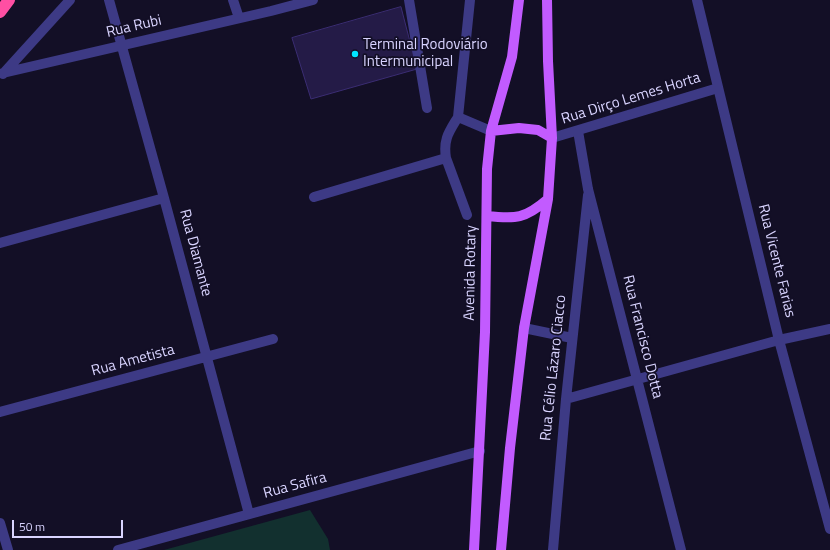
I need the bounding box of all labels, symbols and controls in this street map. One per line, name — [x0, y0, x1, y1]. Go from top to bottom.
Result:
street label: Rua Rubi — [105, 12, 163, 42]
place label: Terminal Rodoviário Intermunicipal — [363, 36, 488, 71]
marker: Terminal Rodoviário Intermunicipal — [350, 49, 360, 59]
street label: Rua Dirço Lemes Horta — [559, 69, 703, 129]
street label: Rua Vicente Farias — [753, 203, 799, 319]
street label: Rua Diamante — [175, 208, 215, 298]
street label: Avenida Rotary — [461, 225, 481, 321]
street label: Rua Francisco Dotta — [618, 274, 666, 400]
street label: Rua Célio Lázaro Ciacco — [537, 294, 571, 442]
street label: Rua Ametista — [89, 341, 177, 381]
street label: Rua Safira — [261, 469, 329, 503]
scale bar — [14, 512, 125, 538]
text: 50 m — [19, 517, 45, 536]

